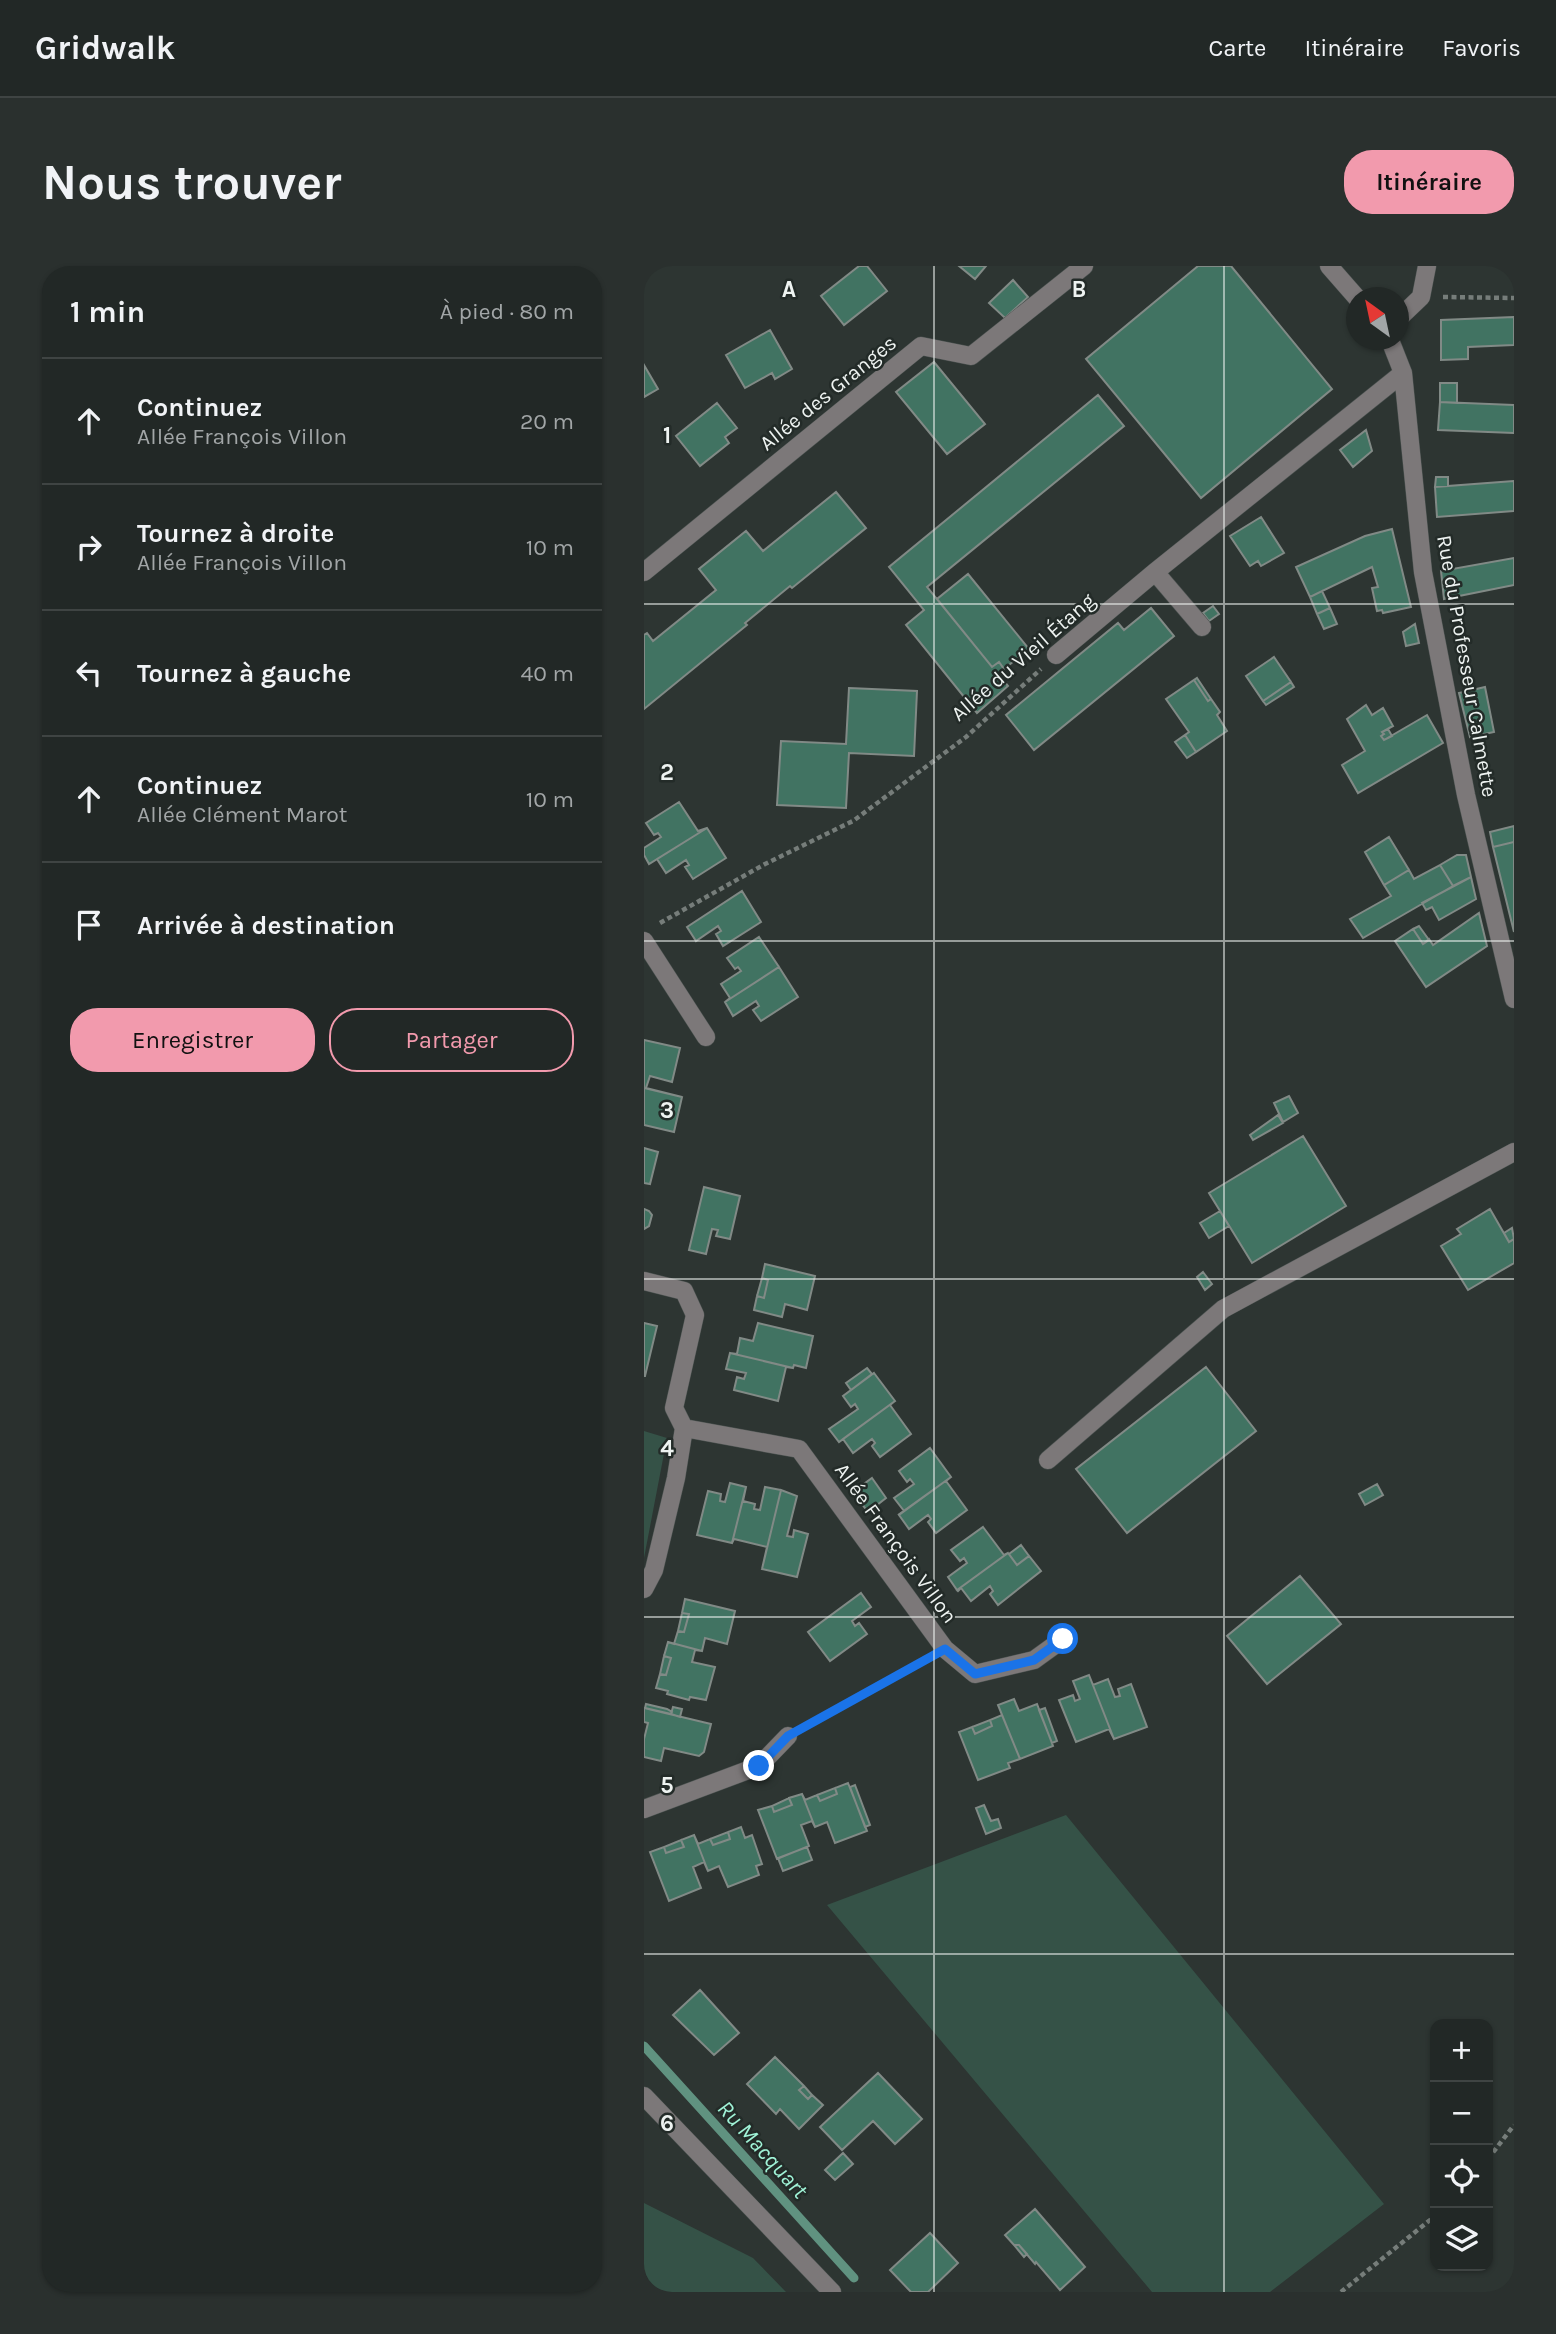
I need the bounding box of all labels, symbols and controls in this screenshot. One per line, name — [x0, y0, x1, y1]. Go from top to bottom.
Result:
text: Gridwalk — [35, 29, 175, 67]
text: Carte — [1208, 34, 1266, 62]
text: Itinéraire — [1304, 34, 1404, 62]
text: Favoris — [1442, 34, 1521, 62]
button: Itinéraire — [1344, 150, 1514, 214]
text: Nous trouver — [42, 154, 342, 211]
text: A — [782, 276, 796, 303]
text: B — [1072, 276, 1086, 303]
north arrow — [1346, 287, 1409, 350]
text: 1 min — [70, 294, 145, 330]
text: À pied · 80 m — [440, 298, 574, 325]
street label: Allée des Granges — [755, 331, 901, 455]
text: Continuez — [137, 392, 262, 423]
icon: ahead — [70, 402, 108, 440]
text: 20 m — [520, 408, 574, 435]
text: 1 — [663, 422, 671, 449]
text: Allée François Villon — [137, 423, 347, 450]
text: Tournez à droite — [137, 518, 334, 549]
icon: right — [70, 528, 108, 566]
street label: Rue du Professeur Calmette — [1432, 533, 1502, 799]
text: 10 m — [526, 534, 574, 561]
text: Allée François Villon — [137, 549, 347, 576]
street label: Allée du Vieil Étang — [946, 588, 1100, 726]
icon: left — [70, 654, 108, 692]
text: Tournez à gauche — [137, 658, 351, 689]
text: 40 m — [521, 660, 574, 687]
text: 2 — [660, 759, 674, 786]
text: Continuez — [137, 770, 262, 801]
icon: ahead — [70, 780, 108, 818]
text: 10 m — [526, 786, 574, 813]
text: Allée Clément Marot — [137, 801, 348, 828]
icon: arrive — [70, 906, 108, 944]
text: Arrivée à destination — [137, 910, 395, 941]
button: Enregistrer — [70, 1008, 315, 1072]
button: Partager — [329, 1008, 574, 1072]
text: 3 — [660, 1097, 674, 1124]
text: 4 — [660, 1435, 674, 1462]
street label: Allée François Villon — [830, 1458, 962, 1628]
route start — [1047, 1623, 1078, 1654]
route end — [743, 1750, 774, 1781]
text: 5 — [660, 1772, 674, 1799]
map controls — [1430, 2019, 1493, 2271]
button: + — [1430, 2019, 1493, 2082]
button: − — [1430, 2082, 1493, 2145]
water label: Ru Macquart — [712, 2095, 814, 2205]
text: 6 — [660, 2110, 674, 2137]
button: locate — [1430, 2145, 1493, 2208]
button: layers — [1430, 2208, 1493, 2271]

